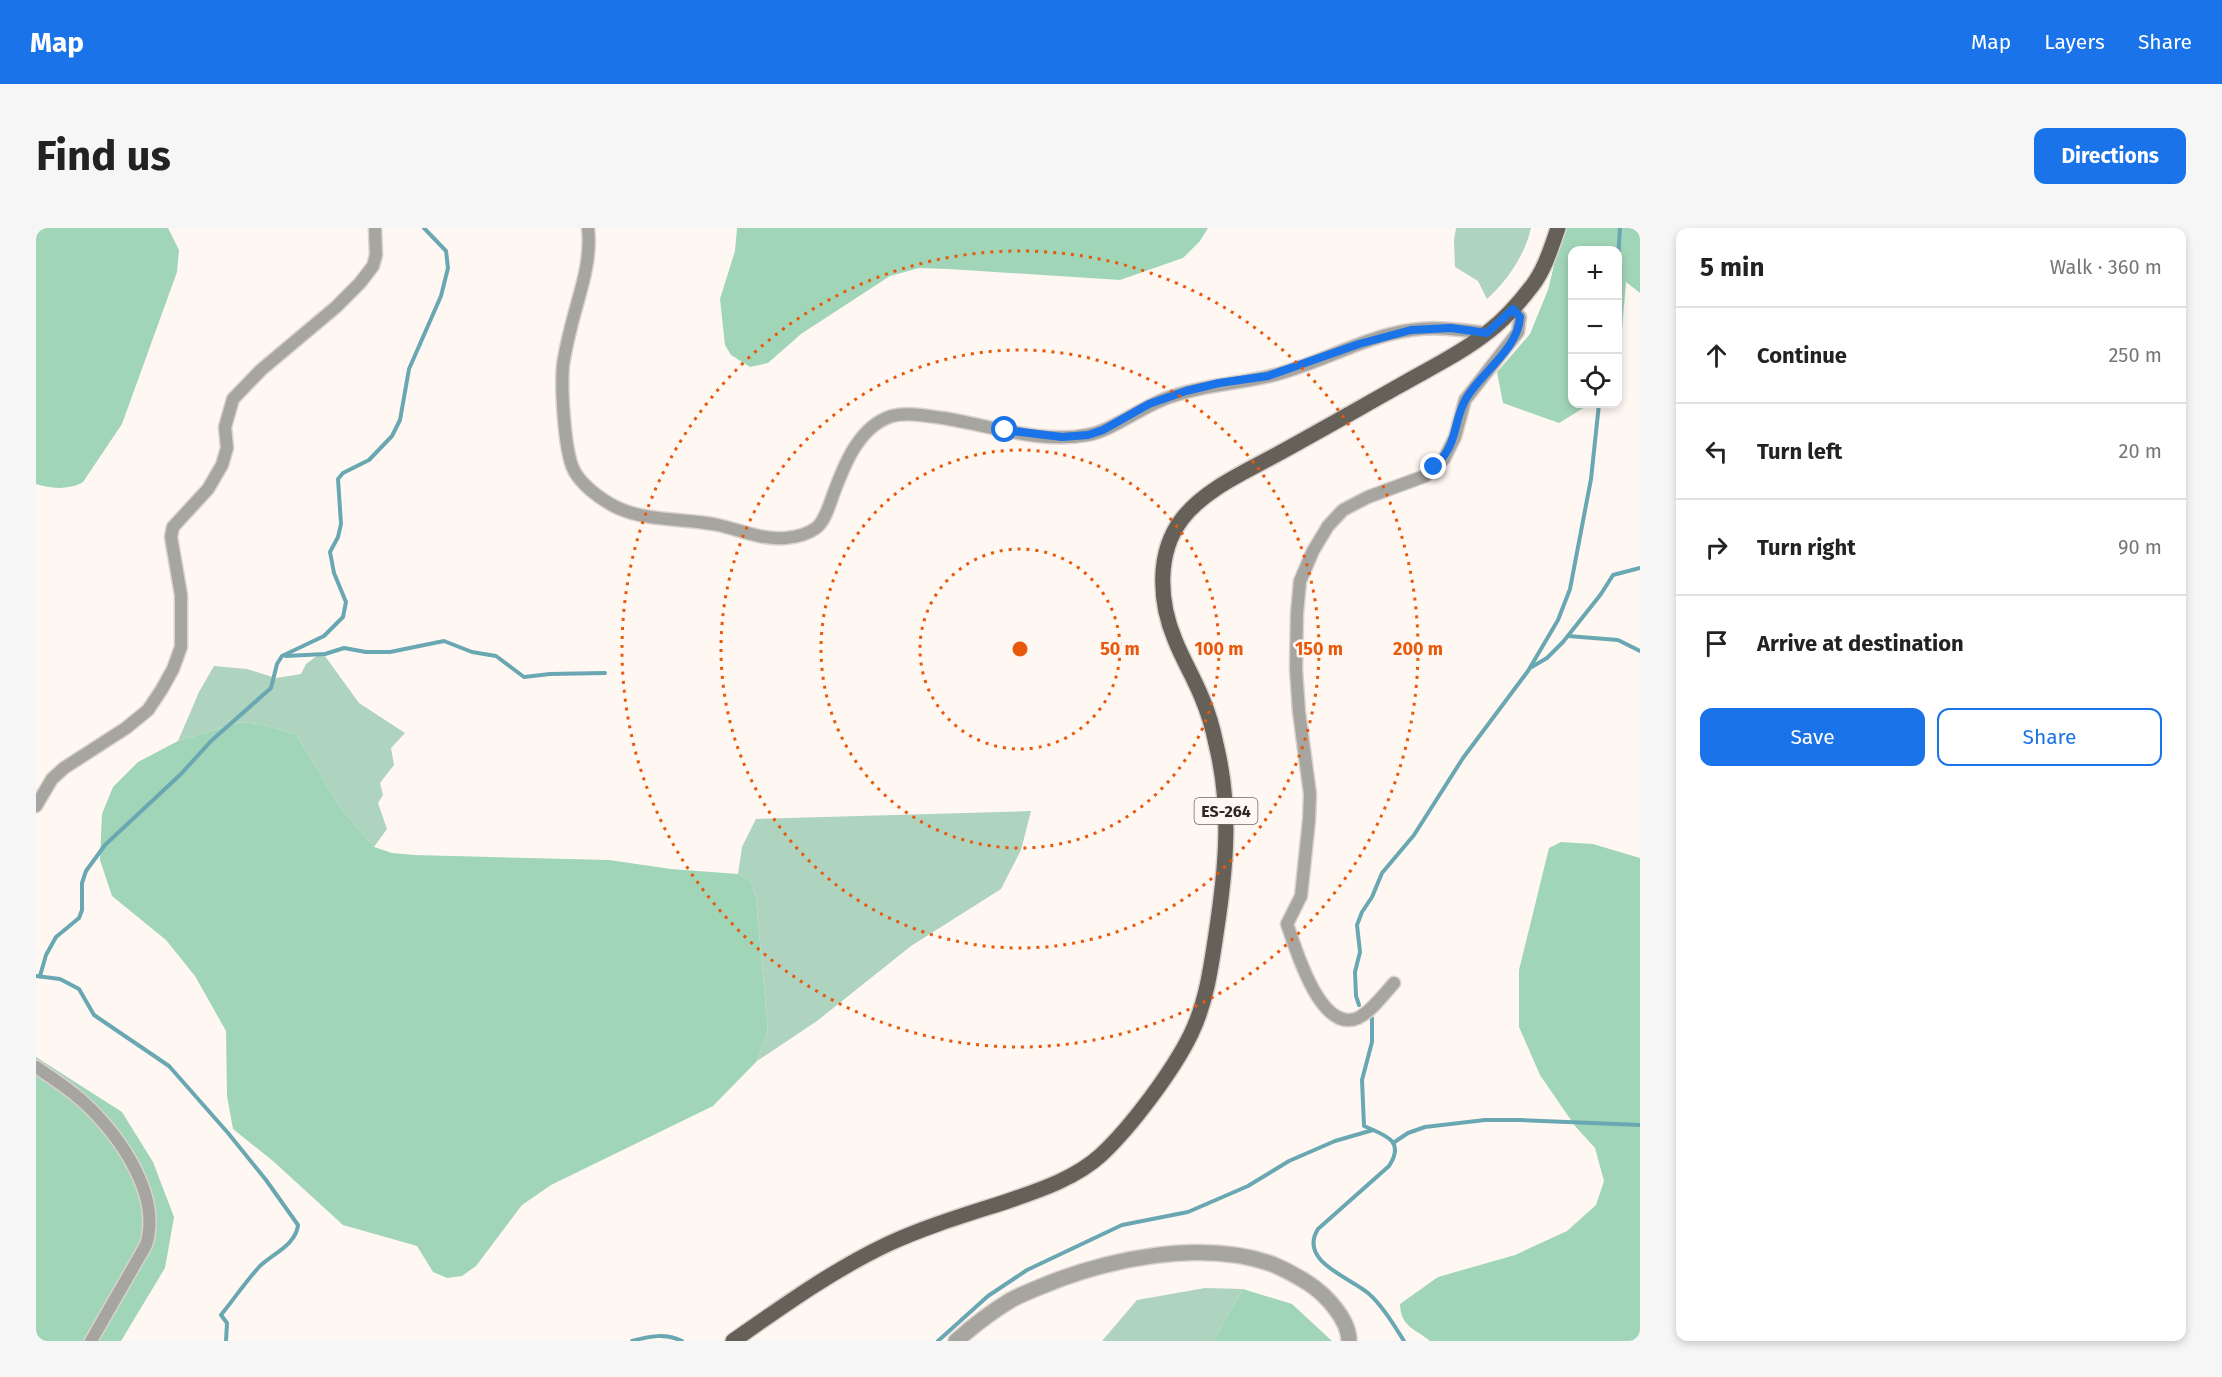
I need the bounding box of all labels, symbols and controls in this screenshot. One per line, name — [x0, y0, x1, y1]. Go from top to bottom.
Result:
text: Map — [30, 26, 84, 59]
text: Map — [1971, 29, 2011, 55]
text: Layers — [2044, 29, 2105, 55]
text: Share — [2138, 29, 2192, 55]
button: Directions — [2034, 128, 2186, 184]
text: Find us — [36, 131, 171, 181]
map controls — [1568, 246, 1622, 408]
button: + — [1568, 246, 1622, 300]
text: 5 min — [1700, 252, 1764, 283]
text: Walk · 360 m — [2050, 255, 2162, 279]
button: − — [1568, 300, 1622, 354]
icon: ahead — [1700, 339, 1733, 372]
text: Continue — [1757, 342, 1847, 369]
text: 250 m — [2108, 343, 2162, 367]
button: locate — [1568, 354, 1622, 408]
route start — [991, 416, 1017, 442]
icon: left — [1700, 435, 1733, 468]
text: Turn left — [1757, 438, 1842, 465]
text: 20 m — [2119, 439, 2162, 463]
route end — [1420, 453, 1446, 479]
icon: right — [1700, 531, 1733, 564]
text: Turn right — [1757, 534, 1856, 561]
text: 90 m — [2118, 535, 2162, 559]
icon: arrive — [1700, 627, 1733, 660]
text: Arrive at destination — [1757, 630, 1964, 657]
text: 50 m — [1100, 638, 1140, 660]
text: 100 m — [1195, 638, 1243, 660]
text: 150 m — [1295, 638, 1343, 660]
text: 200 m — [1393, 638, 1443, 660]
centre of rings — [1010, 639, 1030, 659]
button: Save — [1700, 708, 1925, 766]
button: Share — [1937, 708, 2162, 766]
road number: ES-264 — [1194, 798, 1258, 824]

